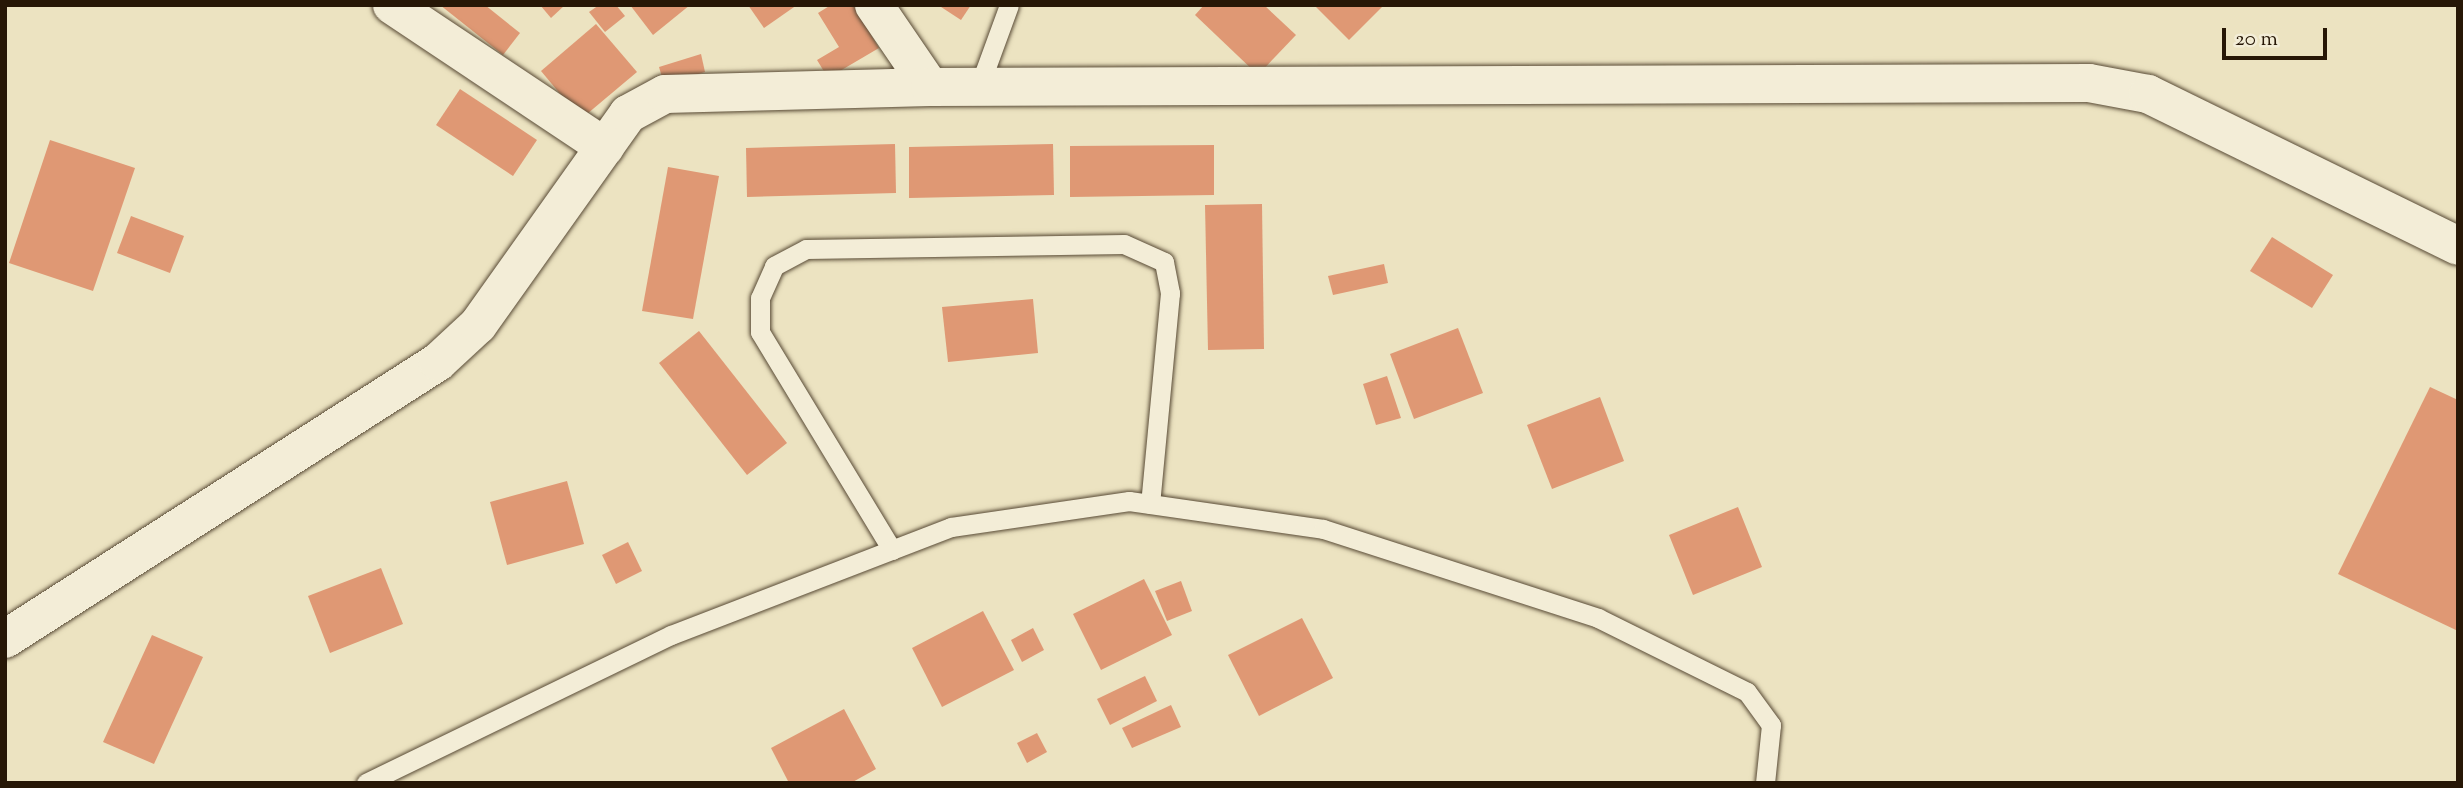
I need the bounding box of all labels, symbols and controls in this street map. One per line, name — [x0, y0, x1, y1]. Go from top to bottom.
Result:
scale bar — [2225, 14, 2330, 58]
text: 20 m — [2235, 25, 2278, 55]

